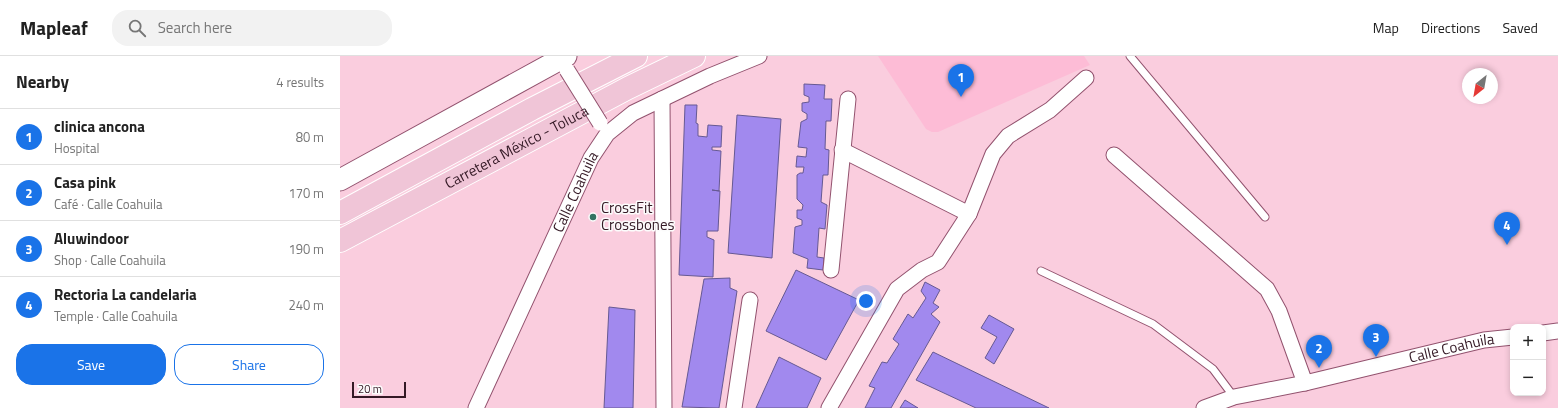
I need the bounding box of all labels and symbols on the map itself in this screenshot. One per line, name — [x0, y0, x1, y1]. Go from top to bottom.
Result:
pin: 1 — [948, 64, 974, 97]
north arrow — [1462, 68, 1498, 104]
street label: Carretera México - Toluca — [440, 99, 593, 194]
street label: Calle Coahuila — [546, 146, 604, 236]
place label: CrossFit Crossbones — [601, 196, 674, 236]
marker: CrossFit Crossbones — [588, 212, 598, 222]
pin: 4 — [1494, 212, 1520, 245]
your location — [856, 291, 876, 311]
pin: 3 — [1363, 324, 1389, 357]
street label: Calle Coahuila — [1406, 327, 1496, 369]
pin: 2 — [1306, 335, 1332, 368]
scale bar — [352, 380, 406, 399]

